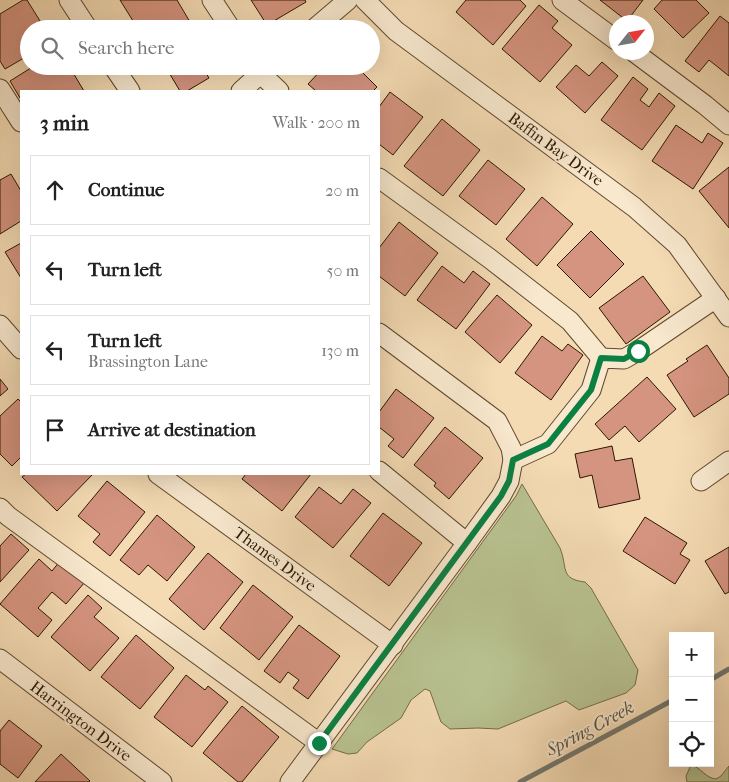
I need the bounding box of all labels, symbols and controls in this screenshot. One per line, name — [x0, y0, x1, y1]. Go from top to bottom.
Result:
north arrow — [609, 15, 654, 60]
search box — [20, 20, 380, 75]
icon: search — [38, 34, 66, 62]
text: Search here — [78, 37, 174, 59]
street label: Baffin Bay Drive — [505, 108, 607, 190]
text: 3 min — [40, 111, 89, 135]
text: Walk · 200 m — [273, 113, 360, 132]
icon: ahead — [41, 176, 69, 204]
text: Continue — [88, 179, 164, 201]
text: 20 m — [325, 181, 359, 200]
icon: left — [41, 256, 69, 284]
text: Turn left — [88, 259, 162, 281]
text: 50 m — [327, 261, 359, 280]
text: Turn left — [88, 330, 162, 352]
icon: left — [41, 336, 69, 364]
route start — [627, 340, 650, 363]
text: 130 m — [321, 341, 359, 360]
text: Brassington Lane — [88, 352, 208, 371]
icon: arrive — [41, 416, 69, 444]
text: Arrive at destination — [88, 419, 256, 441]
street label: Thames Drive — [230, 523, 320, 595]
map controls — [669, 632, 714, 767]
button: + — [669, 632, 714, 677]
street label: Harrington Drive — [27, 677, 135, 765]
button: − — [669, 677, 714, 722]
water label: Spring Creek — [541, 697, 638, 761]
button: locate — [669, 722, 714, 767]
route end — [308, 732, 331, 755]

